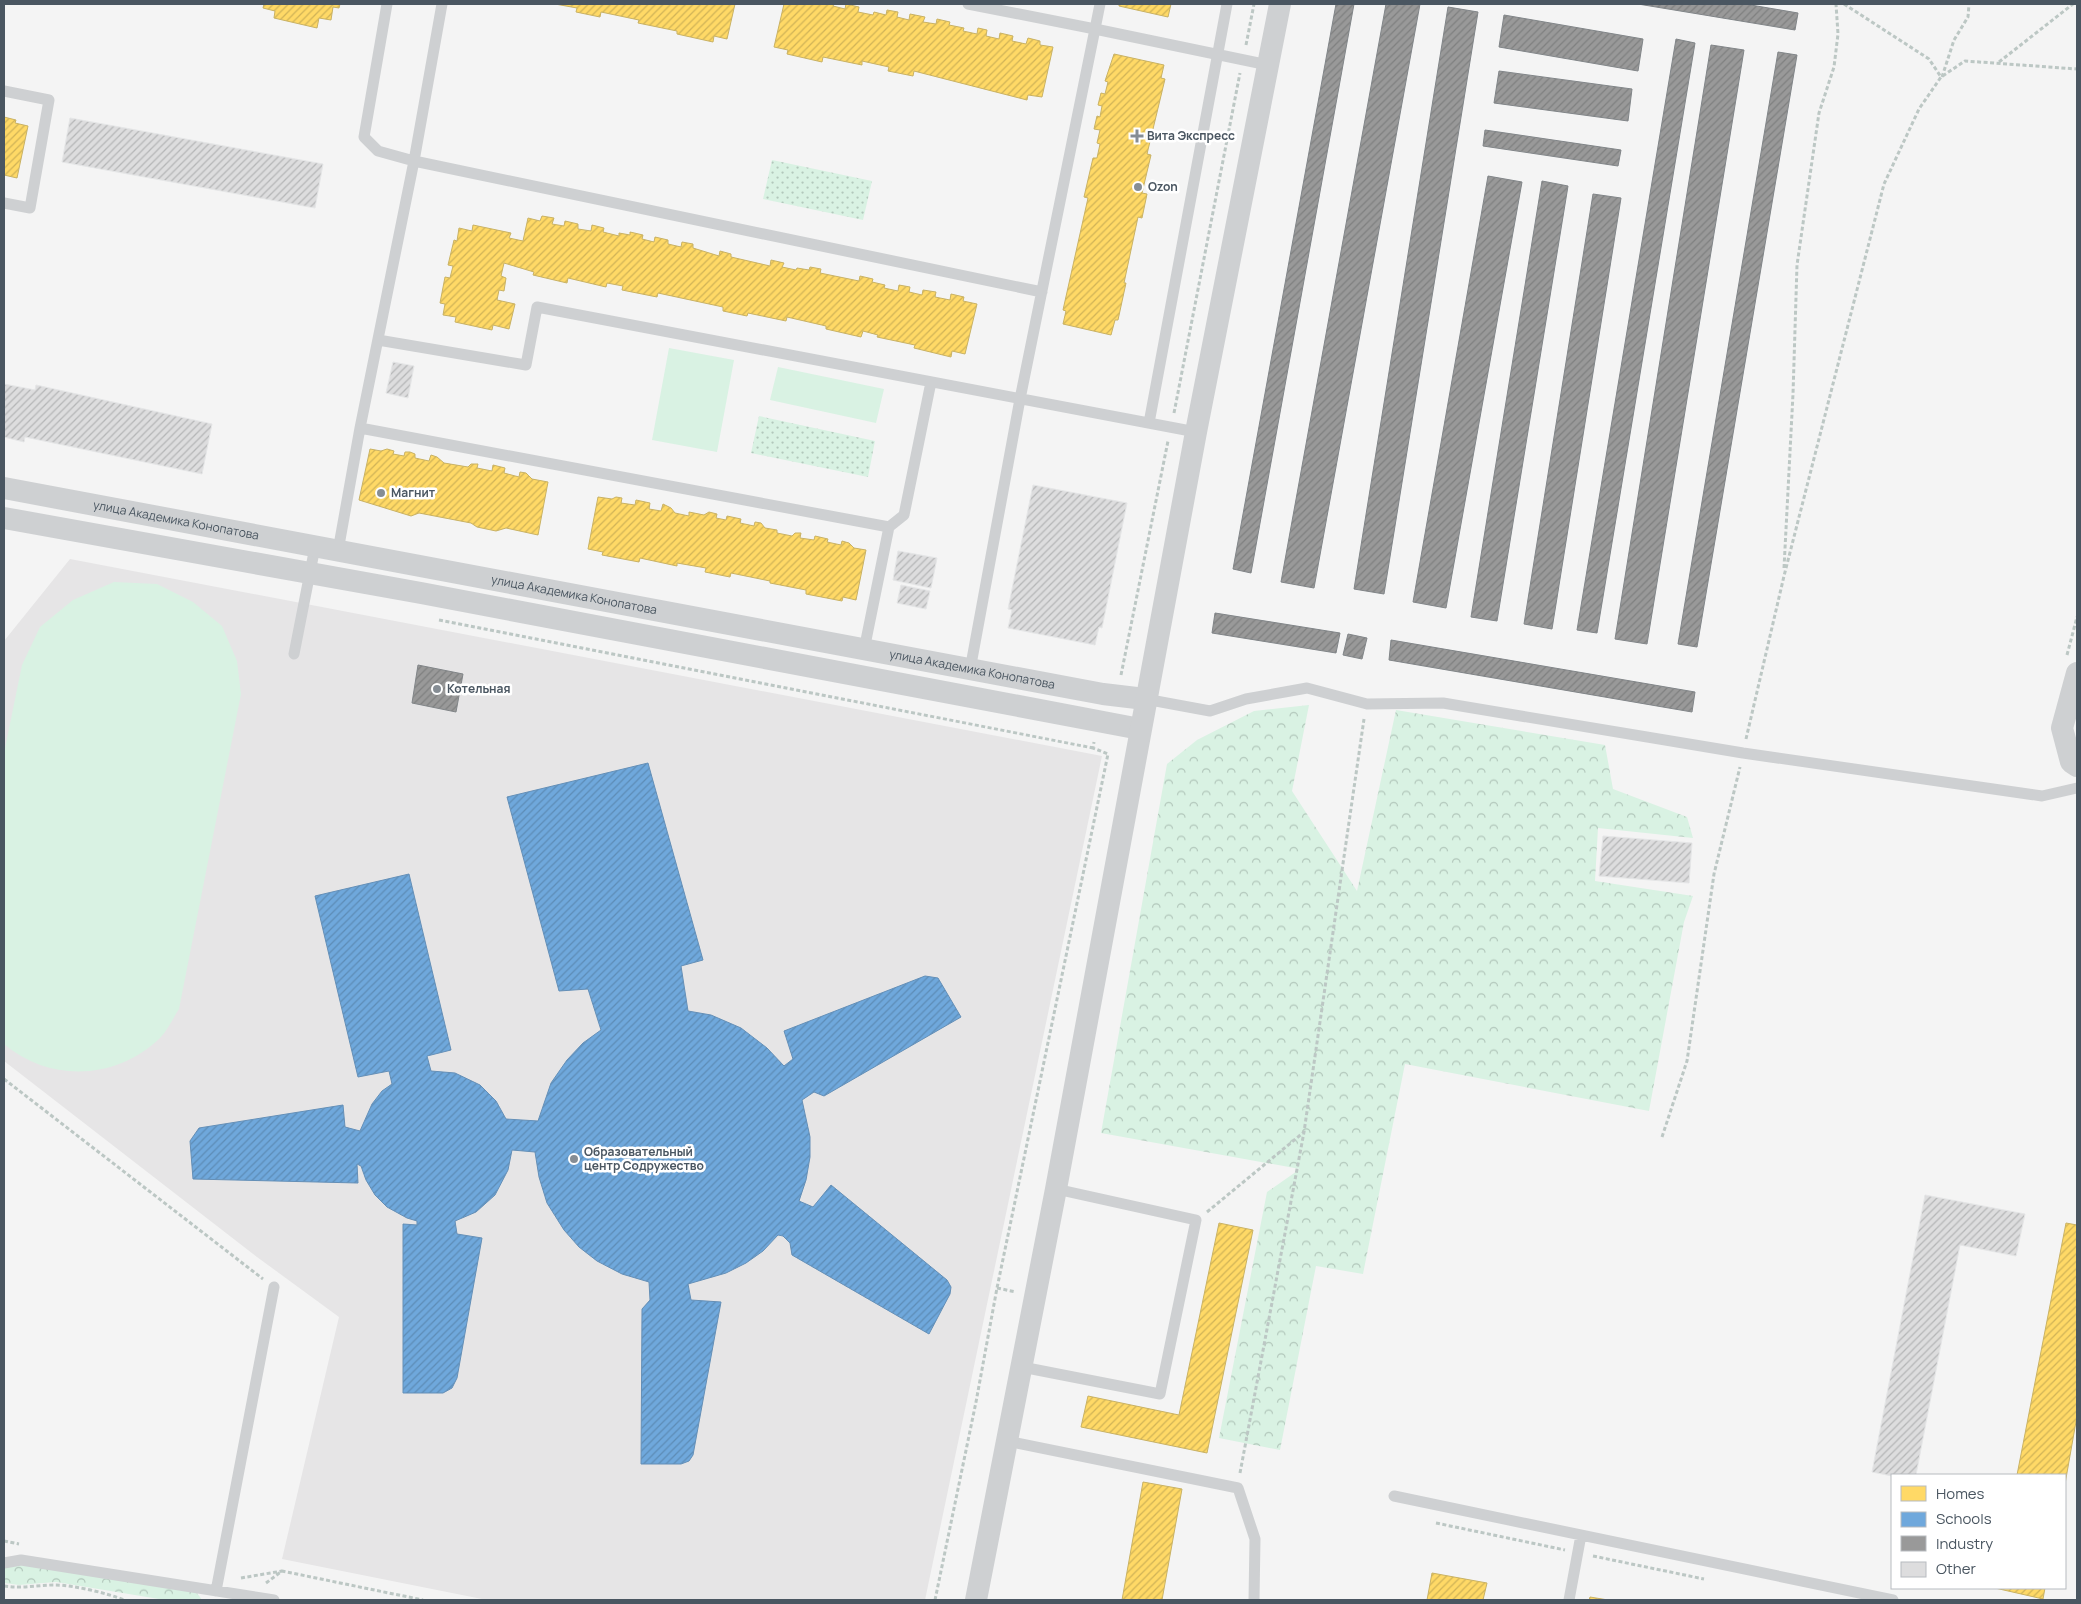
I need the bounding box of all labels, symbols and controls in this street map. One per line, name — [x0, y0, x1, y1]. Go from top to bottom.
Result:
place label: Вита Экспресс — [1147, 127, 1235, 144]
marker: Вита Экспресс — [1131, 130, 1143, 142]
place label: Ozon — [1148, 178, 1178, 195]
marker: Ozon — [1132, 181, 1144, 193]
place label: Магнит — [391, 484, 436, 501]
marker: Магнит — [375, 487, 387, 499]
street label: улица Академика Конопатова — [92, 496, 260, 544]
street label: улица Академика Конопатова — [490, 570, 658, 618]
street label: улица Академика Конопатова — [888, 645, 1057, 693]
place label: Котельная — [447, 680, 510, 697]
marker: Котельная — [431, 683, 443, 695]
place label: Образовательный центр Содружество — [584, 1143, 704, 1174]
marker: Образовательный центр Содружество — [568, 1153, 580, 1165]
legend — [1891, 1474, 2066, 1589]
text: Homes — [1936, 1483, 1985, 1504]
text: Schools — [1936, 1508, 1992, 1529]
text: Industry — [1936, 1533, 1993, 1554]
text: Other — [1936, 1558, 1977, 1579]

